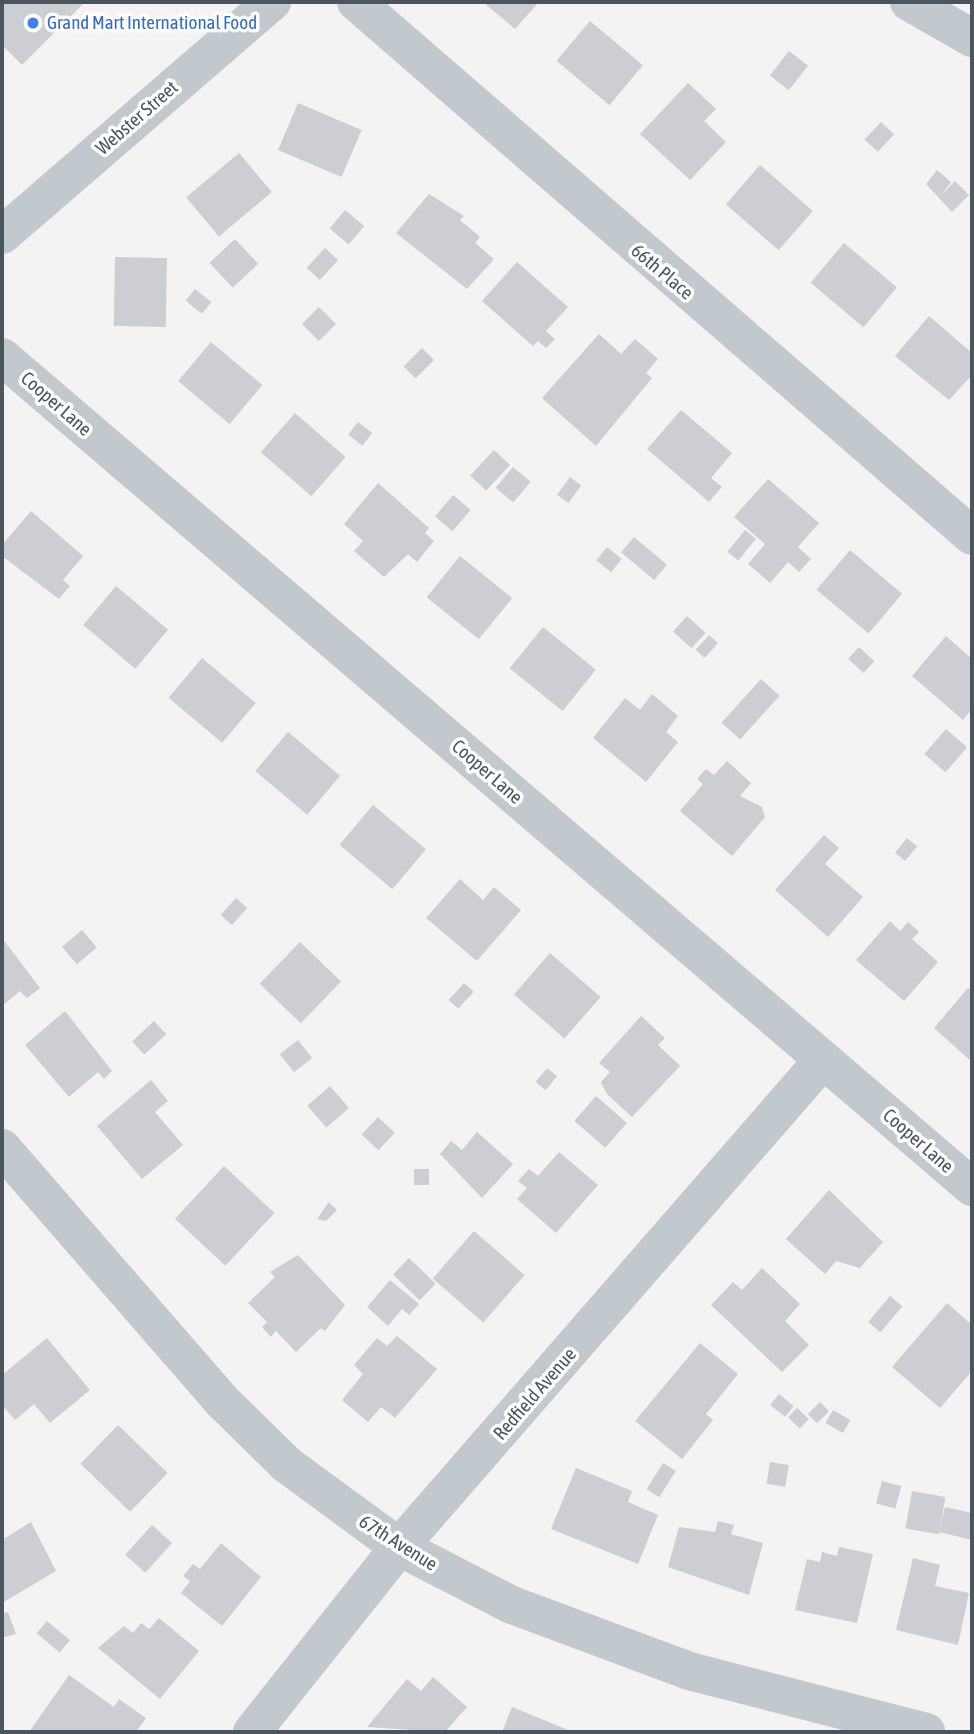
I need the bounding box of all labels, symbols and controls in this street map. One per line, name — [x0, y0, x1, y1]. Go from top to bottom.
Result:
place label: Grand Mart International Food — [47, 12, 257, 34]
marker: Grand Mart International Food — [25, 15, 41, 31]
street label: Webster Street — [91, 76, 183, 160]
street label: 66th Place — [626, 239, 698, 305]
street label: Cooper Lane — [16, 367, 96, 441]
street label: Cooper Lane — [447, 735, 527, 809]
street label: Cooper Lane — [878, 1104, 958, 1178]
street label: Redfield Avenue — [489, 1343, 581, 1445]
street label: 67th Avenue — [355, 1510, 441, 1576]

